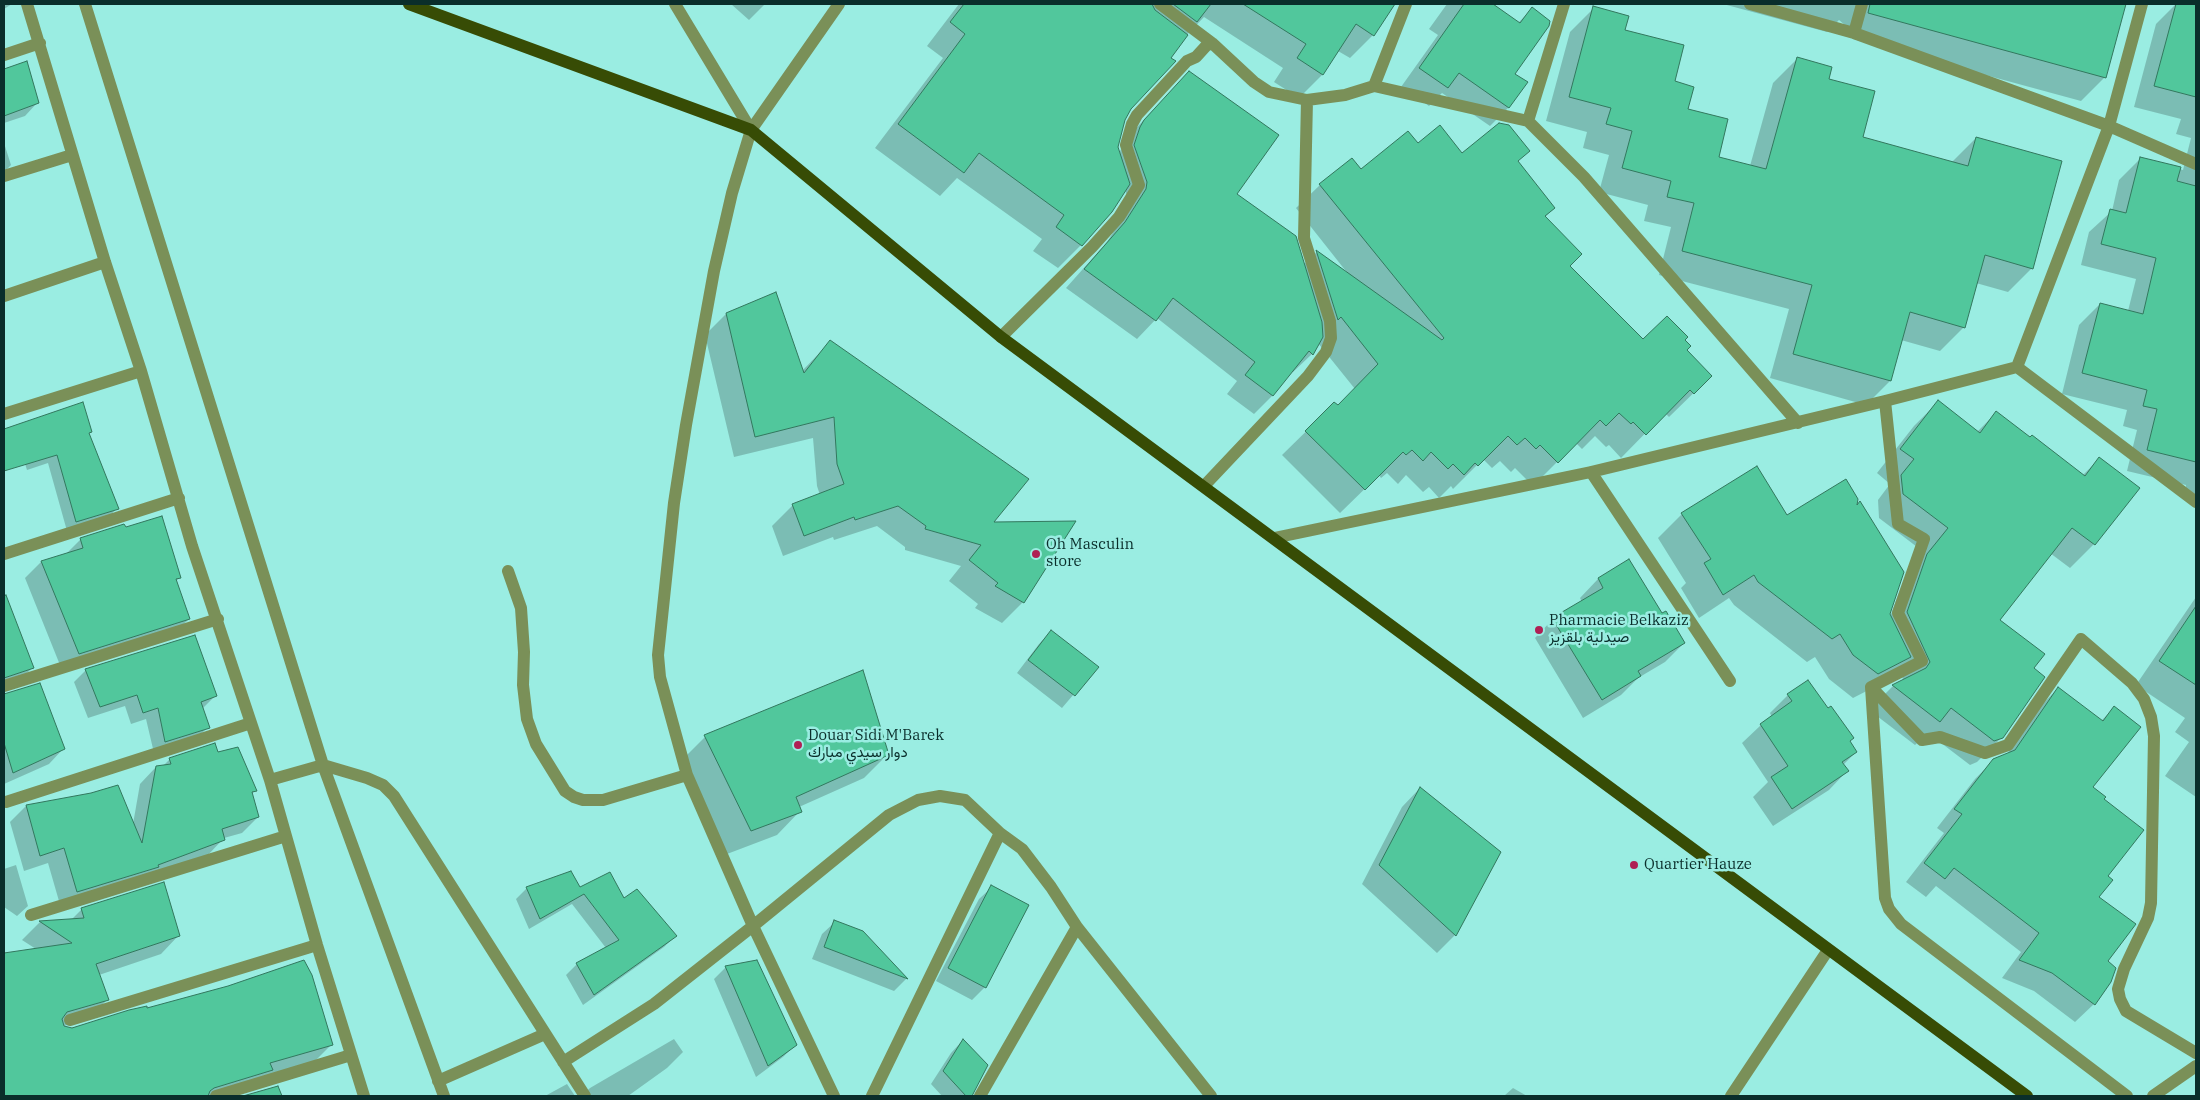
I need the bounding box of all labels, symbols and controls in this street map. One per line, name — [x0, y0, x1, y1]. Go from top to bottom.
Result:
place label: Oh Masculin store — [1046, 536, 1134, 571]
marker: Oh Masculin store — [1030, 548, 1042, 560]
place label: Pharmacie Belkaziz صيدلية بلقزيز — [1549, 612, 1689, 647]
marker: Pharmacie Belkaziz صيدلية بلقزيز — [1533, 624, 1545, 636]
place label: Douar Sidi M'Barek دوار سيدي مبارك — [808, 727, 944, 762]
marker: Douar Sidi M'Barek دوار سيدي مبارك — [792, 739, 804, 751]
place label: Quartier Hauze — [1644, 856, 1752, 874]
marker: Quartier Hauze — [1628, 859, 1640, 871]

